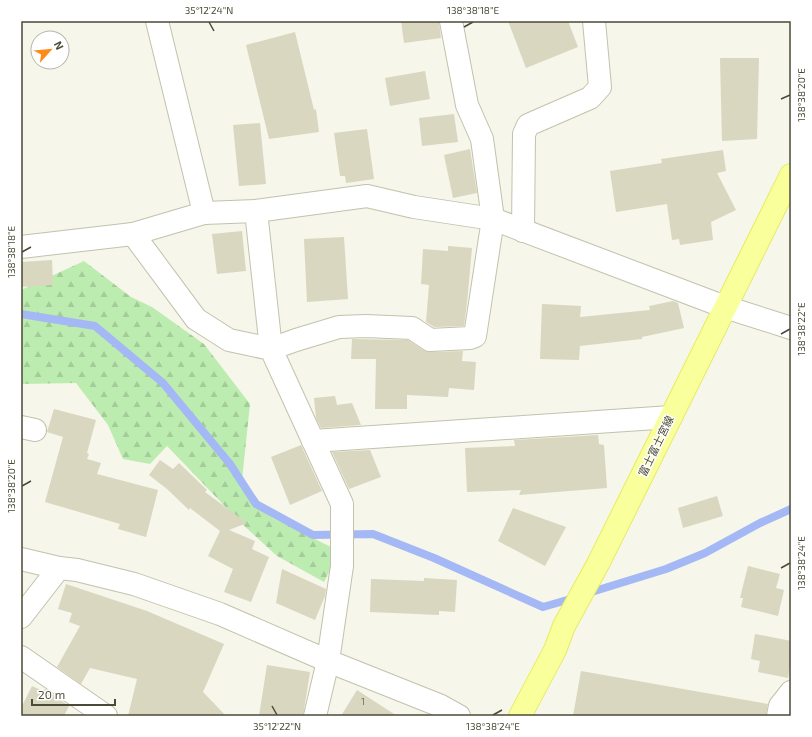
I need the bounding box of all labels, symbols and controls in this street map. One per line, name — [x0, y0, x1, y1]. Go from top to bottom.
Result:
text: 35°12'24"N — [185, 4, 233, 16]
text: 138°38'18"E — [447, 4, 499, 16]
north arrow — [30, 30, 70, 70]
text: N — [52, 39, 67, 52]
text: 138°38'20"E — [795, 68, 807, 122]
text: 138°38'18"E — [5, 226, 17, 278]
text: 138°38'22"E — [795, 302, 807, 356]
street label: 富士富士宮線 — [635, 413, 676, 478]
text: 138°38'20"E — [5, 459, 17, 513]
text: 138°38'24"E — [795, 536, 807, 590]
scale bar — [32, 681, 115, 707]
text: 20 m — [38, 687, 65, 701]
house number: 1 — [361, 696, 365, 707]
text: 35°12'22"N — [253, 720, 301, 732]
text: 138°38'24"E — [466, 720, 520, 732]

